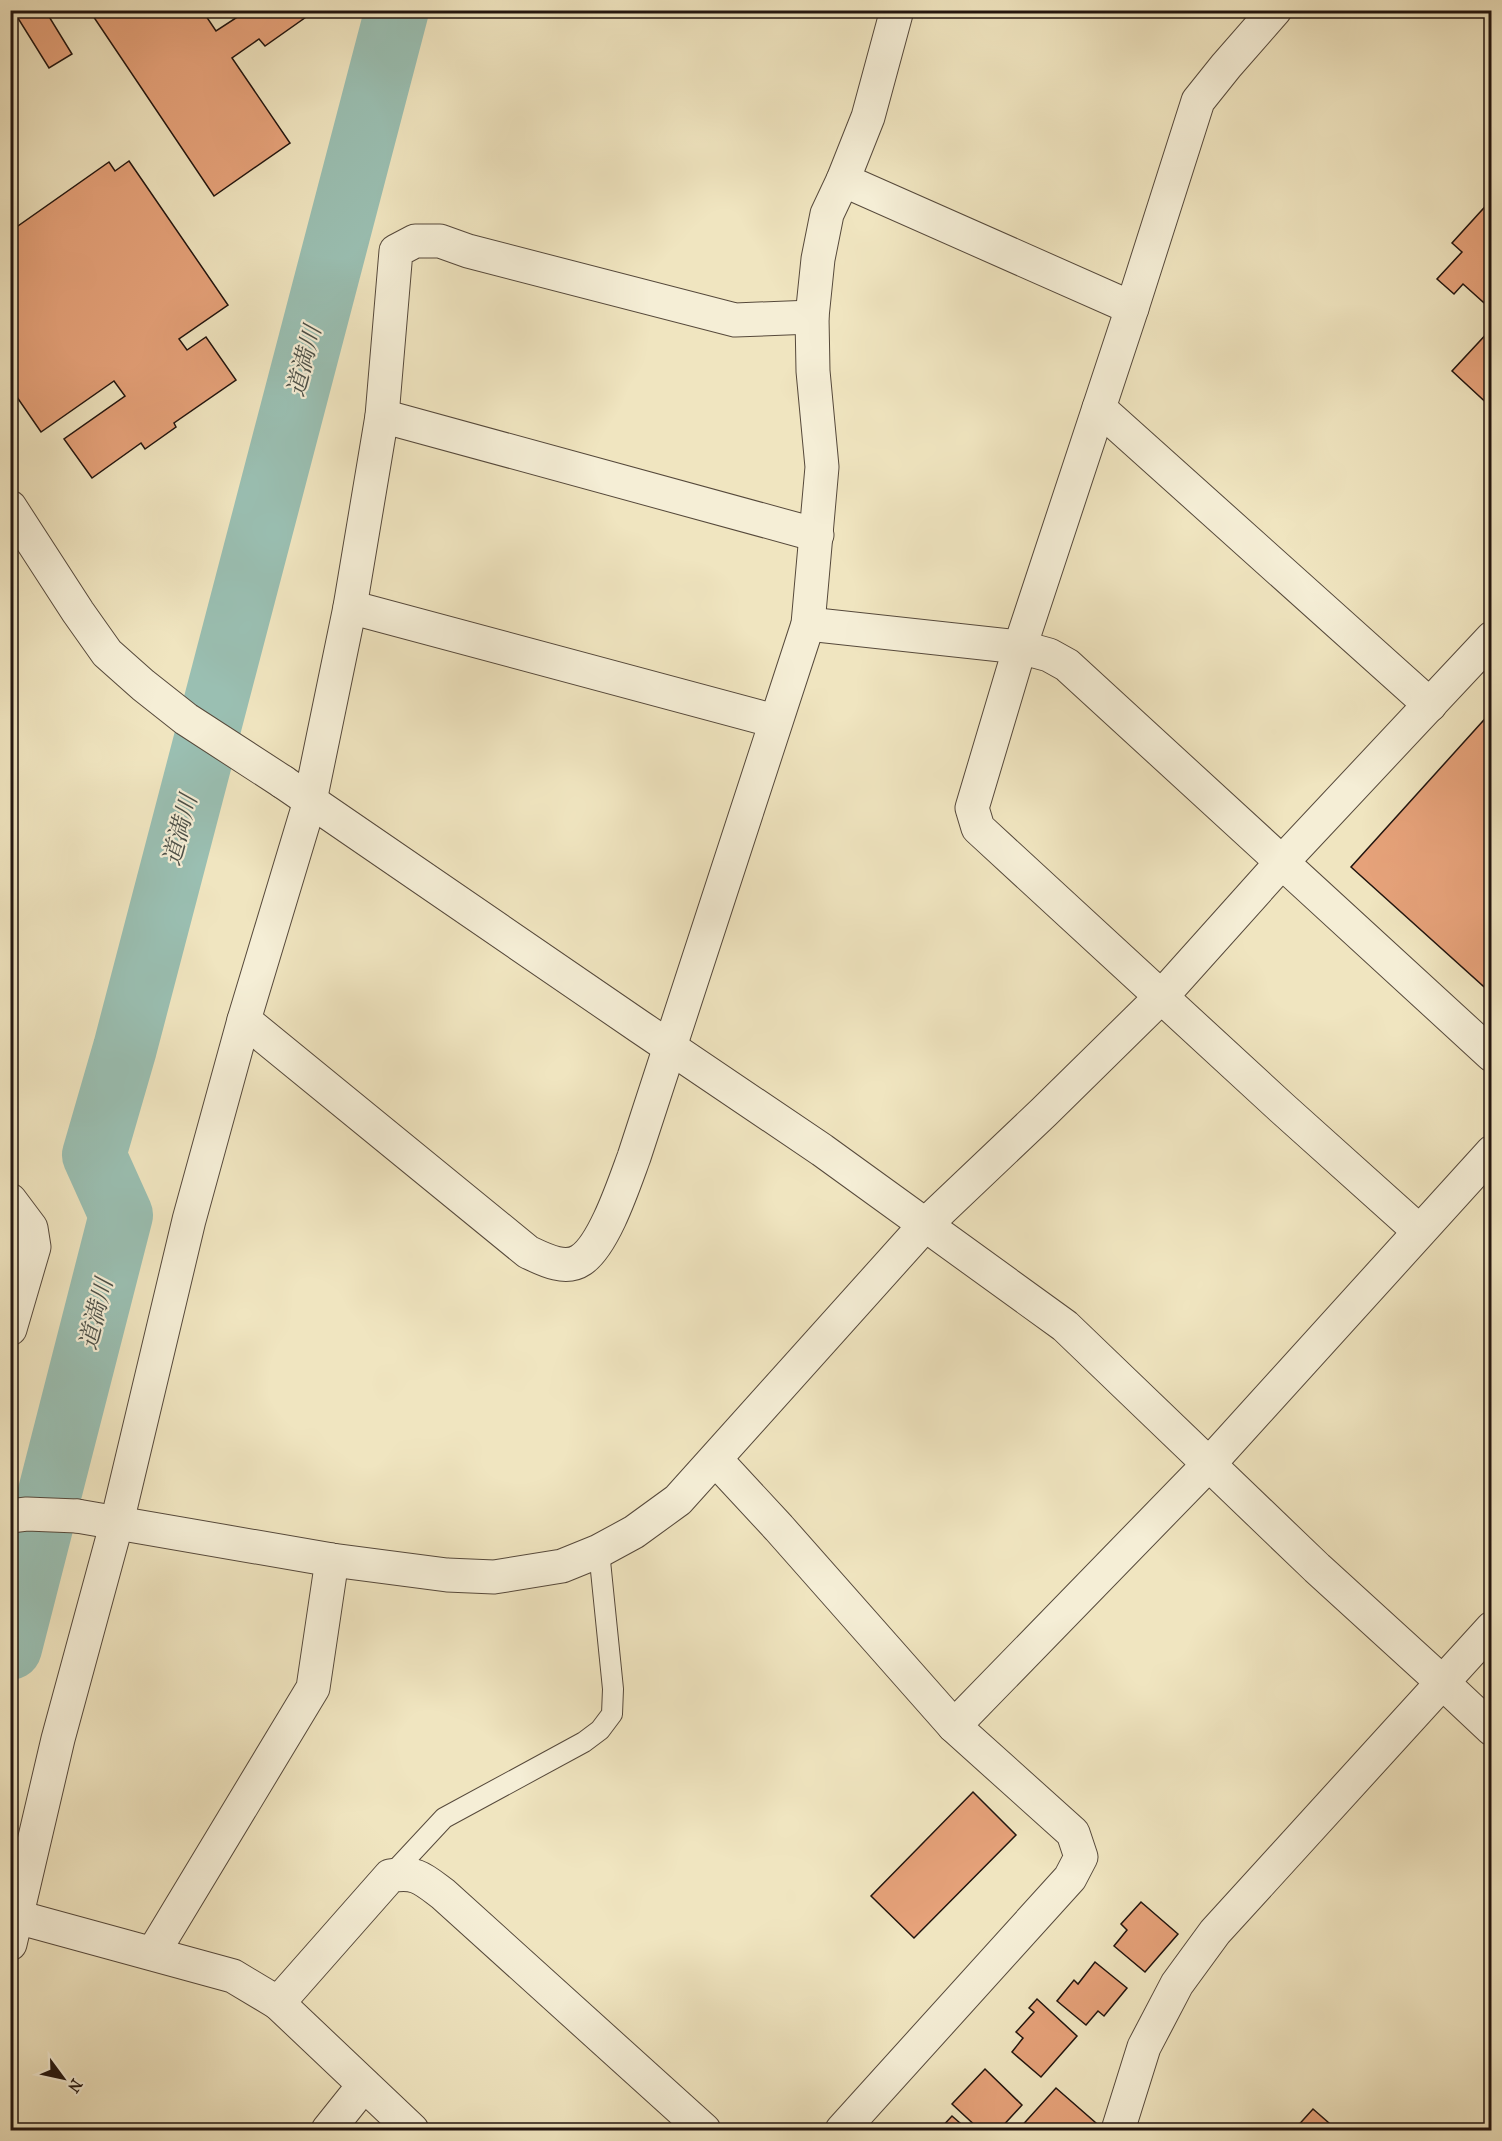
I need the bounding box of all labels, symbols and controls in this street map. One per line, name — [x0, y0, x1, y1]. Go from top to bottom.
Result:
water label: 道満川 — [281, 320, 328, 399]
water label: 道満川 — [157, 789, 204, 868]
water label: 道満川 — [74, 1273, 119, 1352]
north arrow — [33, 2048, 93, 2108]
text: N — [63, 2076, 86, 2097]

